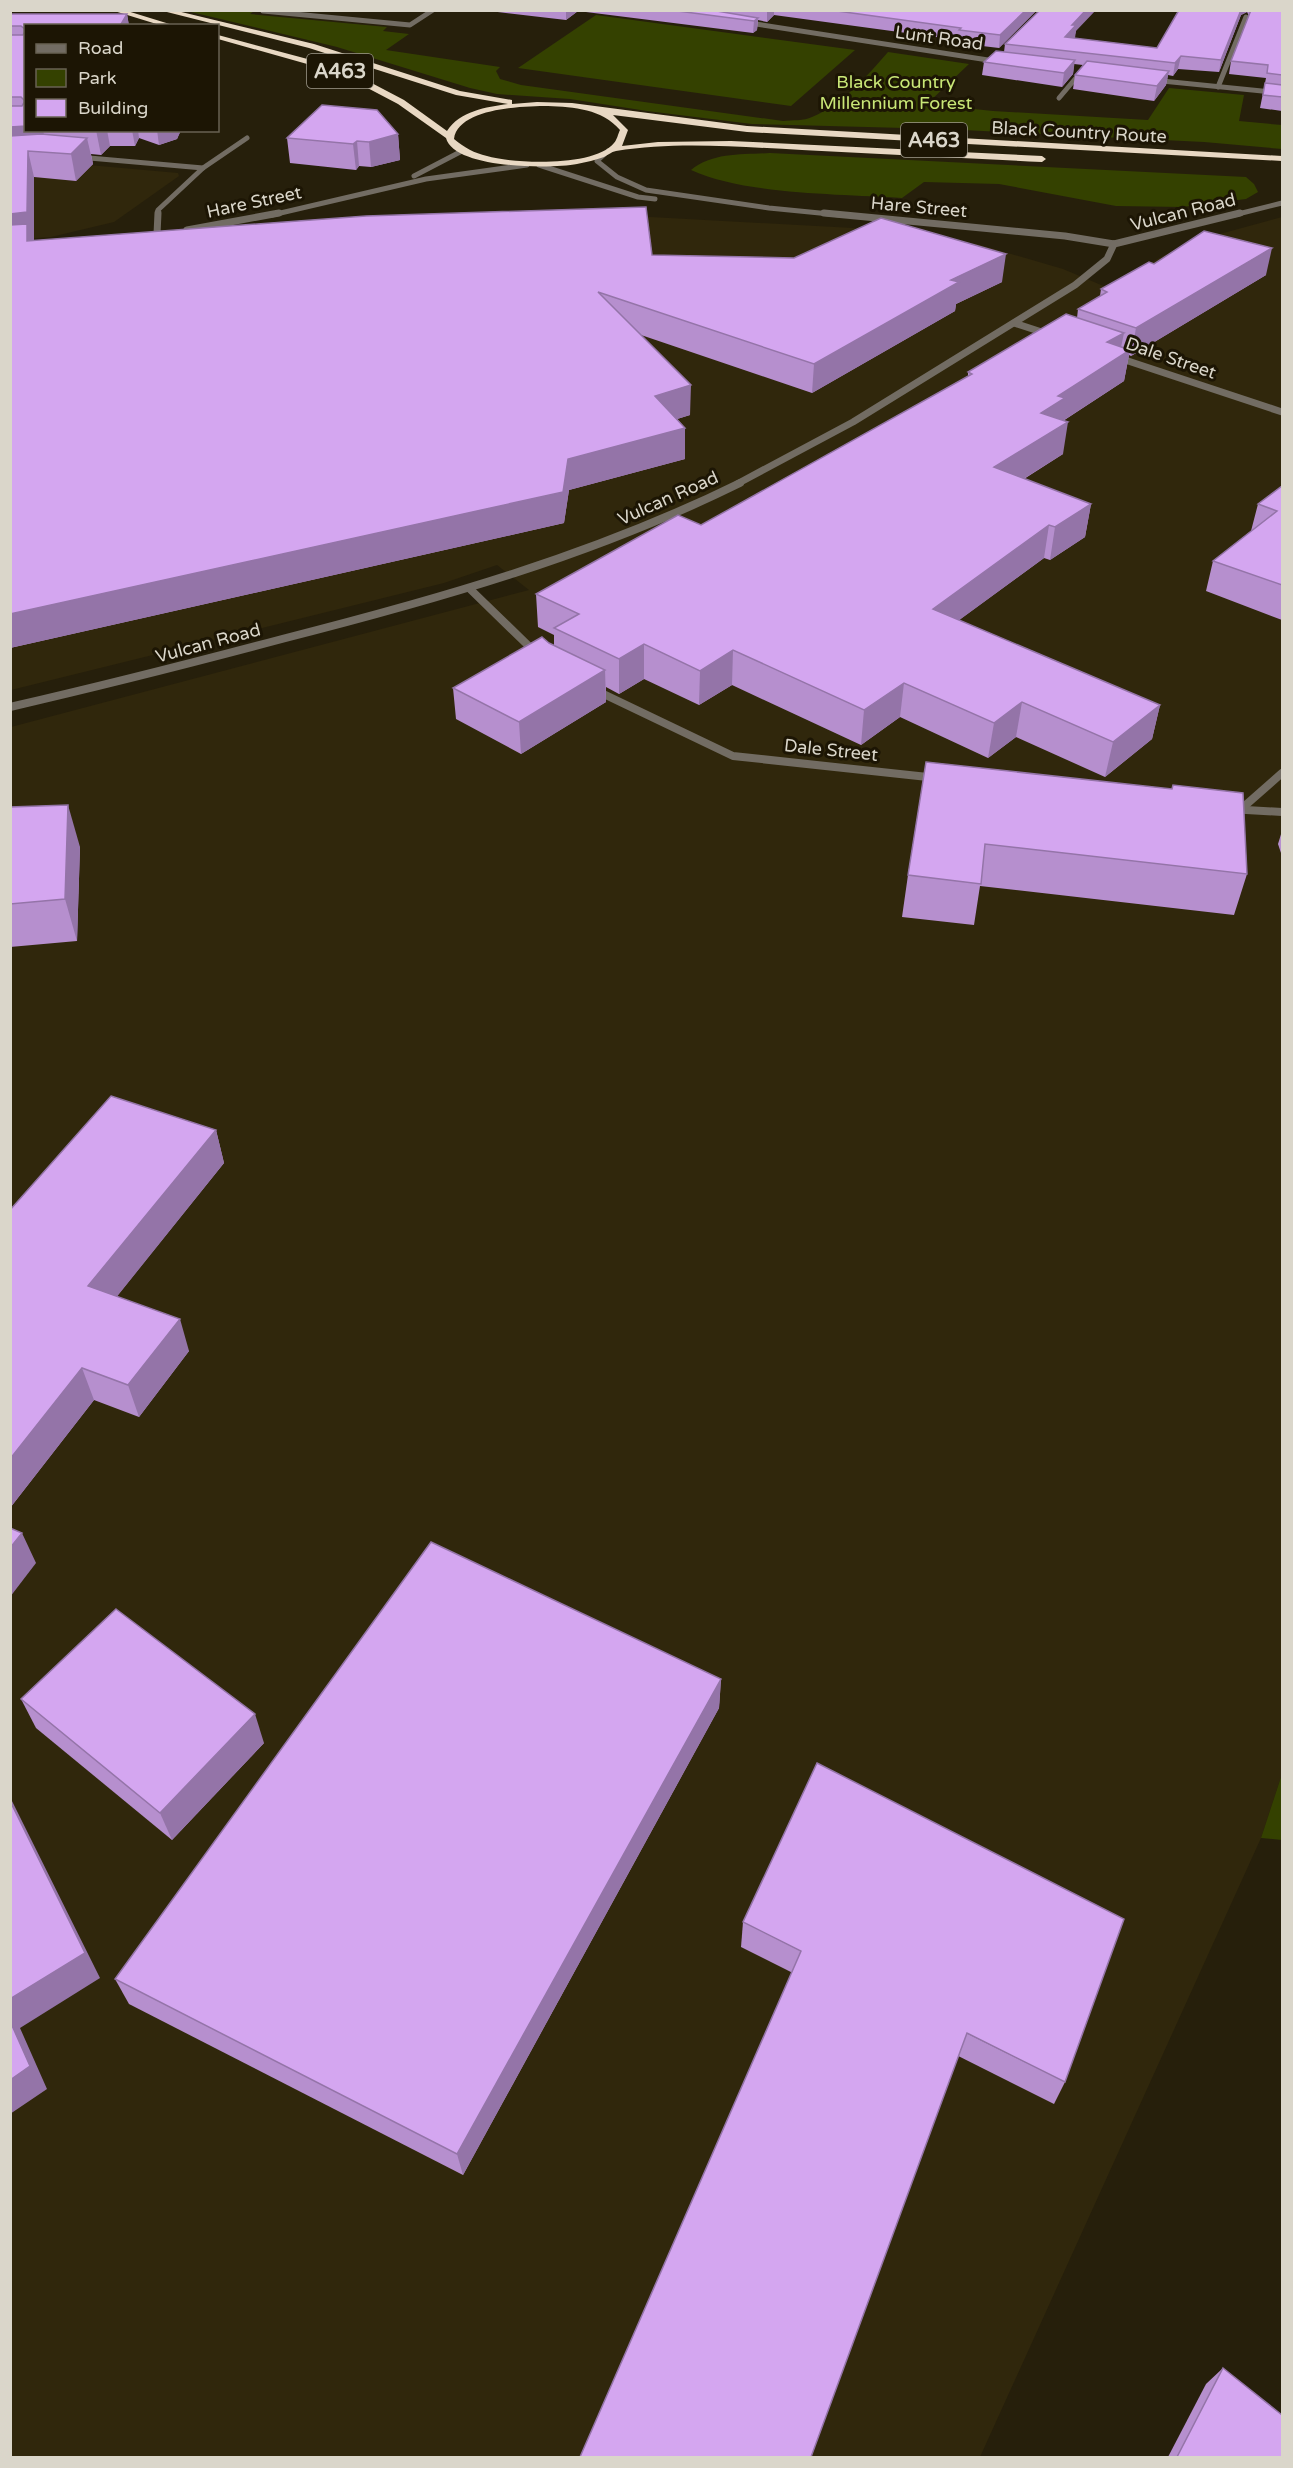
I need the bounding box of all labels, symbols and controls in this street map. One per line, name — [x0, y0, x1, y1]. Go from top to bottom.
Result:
street label: Lunt Road — [893, 21, 985, 55]
legend — [24, 24, 219, 132]
text: Road — [78, 37, 123, 59]
road number: A463 — [307, 54, 373, 88]
text: Park — [78, 67, 117, 89]
park label: Black Country Millennium Forest — [820, 71, 973, 114]
text: Building — [78, 97, 148, 119]
street label: Black Country Route — [991, 116, 1167, 148]
road number: A463 — [901, 123, 967, 157]
street label: Hare Street — [204, 181, 304, 223]
street label: Vulcan Road — [1128, 188, 1238, 236]
street label: Hare Street — [870, 192, 968, 222]
street label: Dale Street — [1123, 332, 1219, 384]
street label: Vulcan Road — [614, 466, 722, 530]
street label: Vulcan Road — [153, 618, 263, 668]
street label: Dale Street — [783, 734, 879, 766]

